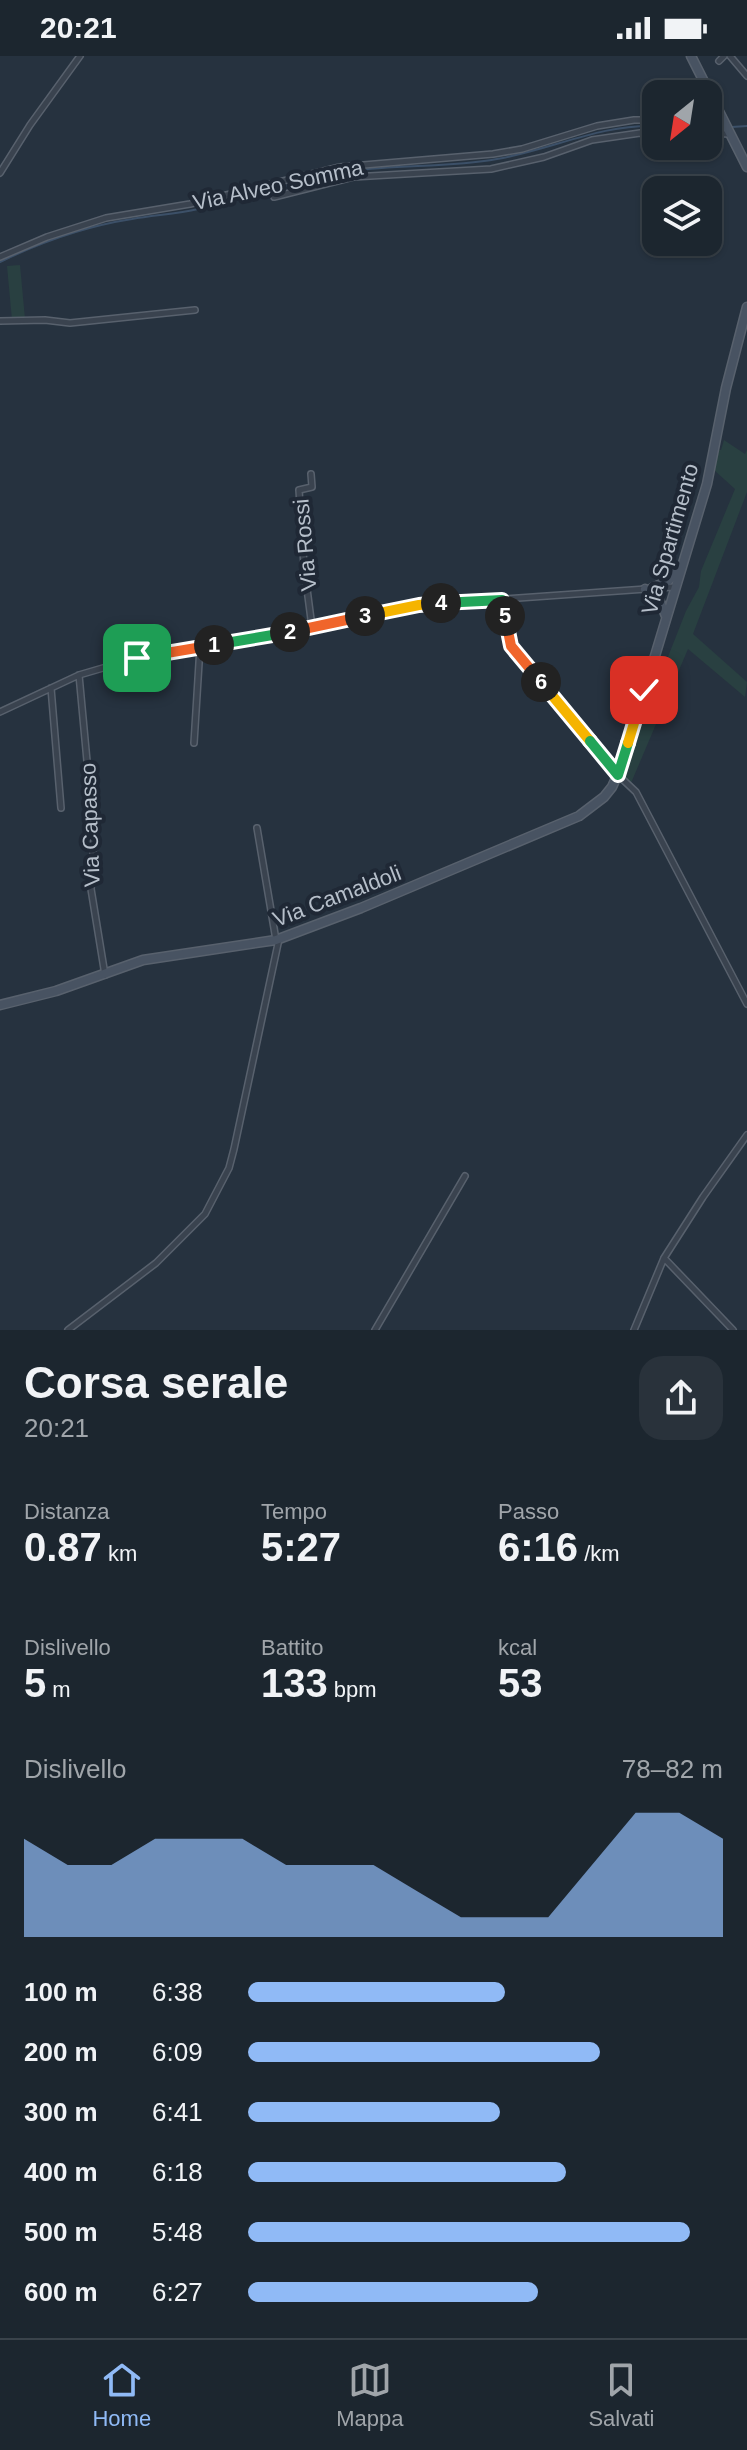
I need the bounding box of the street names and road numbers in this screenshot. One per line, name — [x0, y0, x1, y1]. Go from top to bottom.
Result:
street label: Via Alveo Somma — [191, 155, 366, 215]
street label: Via Spartimento — [636, 461, 704, 617]
street label: Via Rossi — [289, 498, 321, 592]
street label: Via Capasso — [75, 762, 105, 888]
street label: Via Camaldoli — [269, 860, 405, 932]

